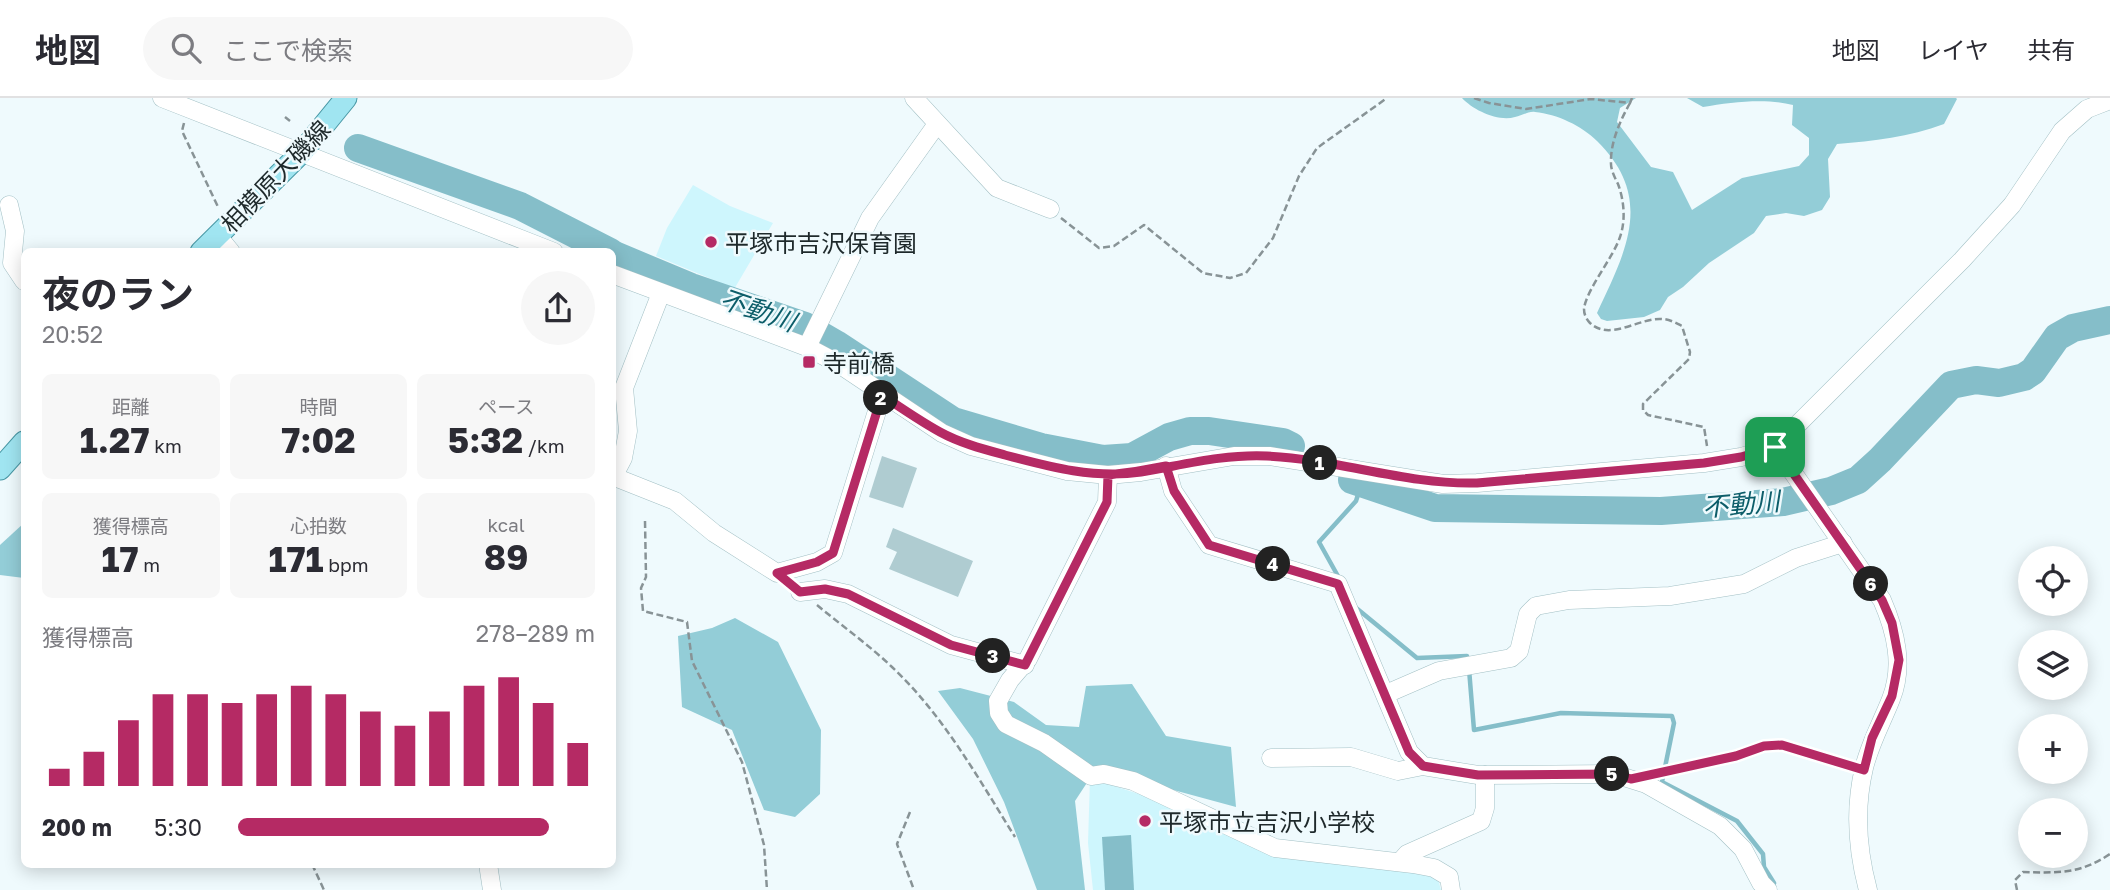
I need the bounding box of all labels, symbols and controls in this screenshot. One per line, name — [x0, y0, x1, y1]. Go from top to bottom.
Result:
search box — [143, 17, 633, 80]
icon: search — [167, 29, 205, 67]
text: 地図 — [35, 30, 101, 69]
text: ここで検索 — [223, 35, 353, 66]
text: 地図 — [1832, 35, 1880, 64]
text: レイヤ — [1918, 35, 1989, 64]
text: 共有 — [2027, 35, 2075, 64]
street label: 相模原大磯線 — [215, 114, 335, 238]
place label: 平塚市吉沢保育園 — [725, 228, 917, 257]
marker: 平塚市吉沢保育園 — [703, 234, 719, 250]
text: 夜のラン — [42, 271, 194, 316]
button: share — [521, 271, 595, 345]
water label: 不動川 — [716, 283, 803, 338]
text: 20:52 — [42, 320, 103, 348]
place label: 寺前橋 — [823, 348, 895, 377]
marker: 寺前橋 — [801, 354, 817, 370]
pin: 2 — [864, 380, 898, 416]
text: 2 — [875, 386, 886, 409]
text: 距離 — [112, 395, 150, 418]
text: 時間 — [299, 395, 338, 418]
text: ペース — [478, 395, 534, 418]
pin — [1745, 417, 1805, 477]
text: 1.27 — [80, 419, 150, 461]
text: 7:02 — [281, 419, 356, 461]
text: 5:32 — [448, 419, 523, 461]
icon: arrive — [1756, 428, 1794, 466]
text: km — [150, 434, 182, 457]
text: /km — [523, 434, 565, 457]
pin: 1 — [1302, 446, 1338, 480]
text: 1 — [1315, 451, 1324, 474]
water label: 不動川 — [1701, 485, 1784, 523]
text: kcal — [487, 513, 525, 536]
text: 獲得標高 — [93, 514, 169, 537]
text: 心拍数 — [290, 514, 347, 537]
text: 89 — [484, 536, 528, 578]
text: 17 — [101, 538, 139, 580]
text: 171 — [268, 538, 324, 580]
pin: 4 — [1256, 546, 1290, 582]
map controls — [2018, 546, 2088, 868]
button: locate — [2018, 546, 2088, 616]
text: 4 — [1267, 552, 1278, 575]
text: m — [139, 553, 160, 576]
text: bpm — [324, 553, 369, 576]
pin: 6 — [1854, 566, 1888, 602]
text: 6 — [1864, 572, 1877, 595]
text: 278–289 m — [476, 619, 595, 647]
text: 獲得標高 — [42, 623, 134, 651]
button: layers — [2018, 630, 2088, 700]
pin: 3 — [976, 638, 1010, 674]
text: 3 — [987, 644, 998, 667]
button: + — [2018, 714, 2088, 784]
pin: 5 — [1594, 756, 1630, 792]
text: 5 — [1606, 762, 1617, 785]
button: − — [2018, 798, 2088, 868]
place label: 平塚市立吉沢小学校 — [1159, 807, 1375, 836]
text: 200 m — [42, 813, 112, 841]
text: 5:30 — [154, 813, 202, 841]
marker: 平塚市立吉沢小学校 — [1137, 813, 1153, 829]

